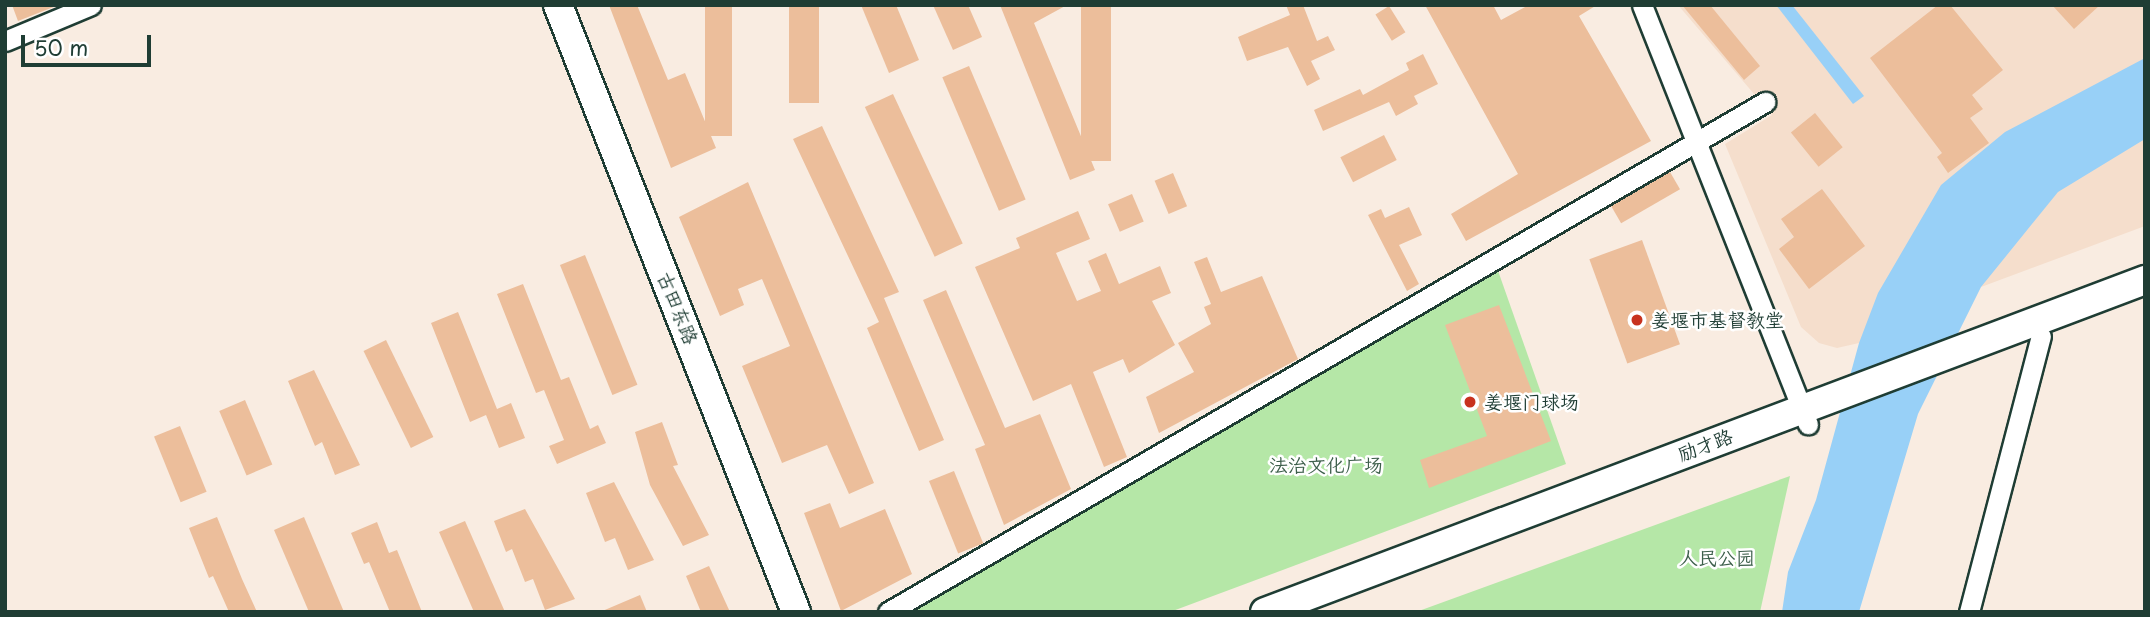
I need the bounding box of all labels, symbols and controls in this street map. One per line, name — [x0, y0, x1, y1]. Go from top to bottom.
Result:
scale bar — [24, 21, 154, 65]
text: 50 m — [34, 31, 88, 63]
street label: 古田东路 — [653, 268, 703, 348]
place label: 姜堰市基督教堂 — [1651, 309, 1784, 331]
marker: 姜堰市基督教堂 — [1629, 312, 1645, 328]
place label: 姜堰门球场 — [1484, 391, 1579, 413]
marker: 姜堰门球场 — [1462, 394, 1478, 410]
street label: 励才路 — [1674, 424, 1736, 466]
park label: 法治文化广场 — [1269, 454, 1383, 476]
park label: 人民公园 — [1679, 547, 1755, 569]

